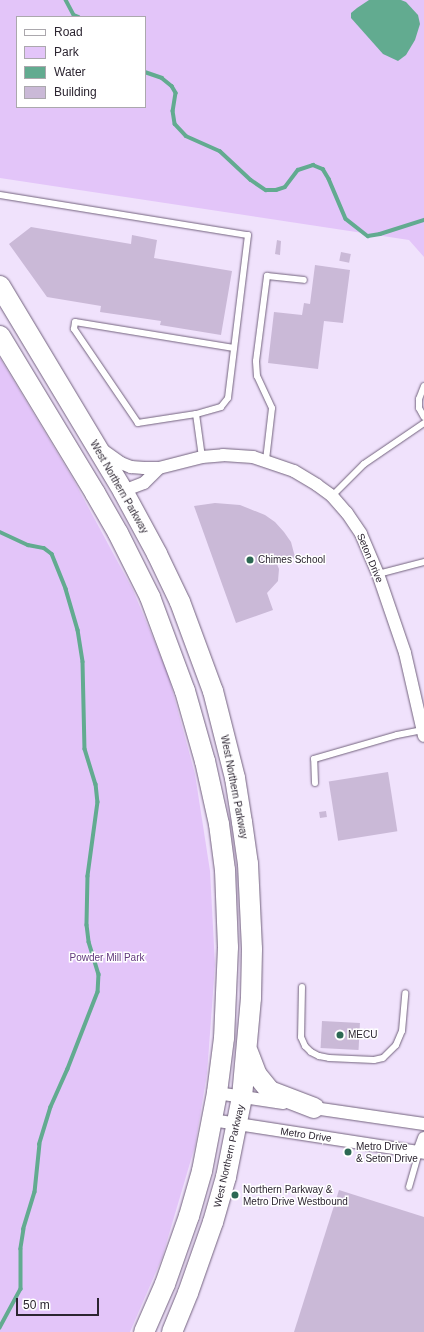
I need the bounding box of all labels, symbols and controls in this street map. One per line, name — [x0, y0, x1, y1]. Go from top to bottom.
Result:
legend — [16, 16, 146, 108]
text: Road — [54, 25, 83, 39]
text: Park — [54, 45, 79, 59]
text: Water — [54, 65, 86, 79]
text: Building — [54, 85, 97, 99]
street label: West Northern Parkway — [87, 438, 151, 536]
street label: Seton Drive — [354, 532, 386, 584]
place label: Chimes School — [258, 554, 325, 566]
marker: Chimes School — [245, 555, 255, 565]
street label: West Northern Parkway — [218, 734, 250, 840]
park label: Powder Mill Park — [69, 952, 145, 964]
place label: MECU — [348, 1029, 377, 1041]
marker: MECU — [335, 1030, 345, 1040]
street label: West Northern Parkway — [211, 1103, 247, 1209]
street label: Metro Drive — [280, 1125, 332, 1145]
place label: Metro Drive & Seton Drive — [356, 1140, 418, 1164]
marker: Metro Drive & Seton Drive — [343, 1147, 353, 1157]
place label: Northern Parkway & Metro Drive Westbound — [243, 1183, 348, 1206]
marker: Northern Parkway & Metro Drive Westbound — [230, 1190, 240, 1200]
scale bar — [18, 1290, 101, 1316]
text: 50 m — [23, 1298, 50, 1312]

